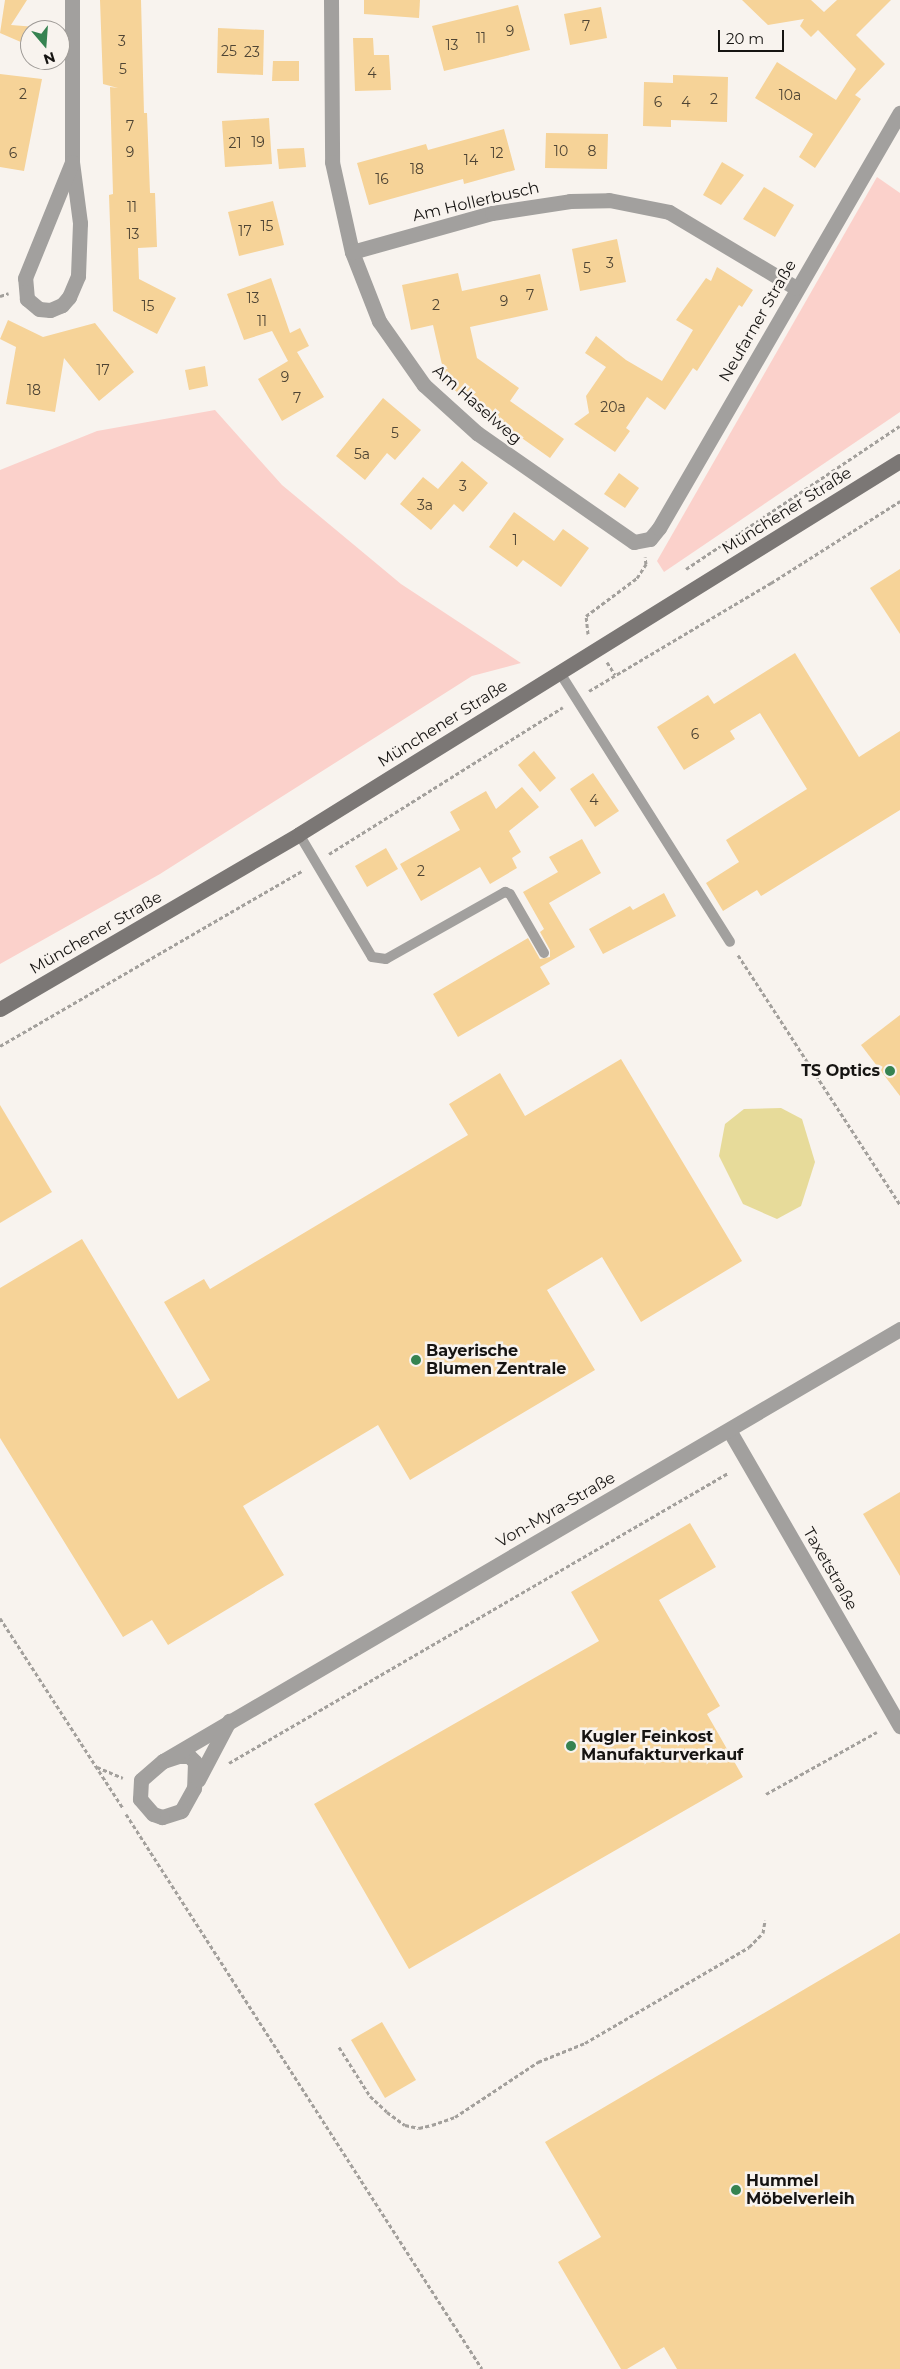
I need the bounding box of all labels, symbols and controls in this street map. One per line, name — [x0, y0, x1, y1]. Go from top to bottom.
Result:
house number: 7 — [582, 18, 590, 34]
north arrow — [20, 20, 70, 70]
scale bar — [720, 20, 786, 52]
house number: 9 — [506, 23, 514, 39]
text: 20 m — [726, 29, 764, 48]
house number: 11 — [476, 30, 486, 46]
house number: 3 — [118, 33, 126, 49]
house number: 13 — [446, 37, 458, 53]
house number: 25 — [221, 43, 237, 59]
house number: 23 — [244, 44, 260, 60]
text: N — [41, 48, 57, 69]
house number: 5 — [119, 61, 127, 77]
house number: 4 — [367, 65, 377, 81]
house number: 2 — [19, 86, 27, 102]
house number: 10a — [779, 87, 801, 103]
house number: 2 — [710, 91, 718, 107]
house number: 6 — [654, 94, 662, 110]
house number: 4 — [681, 94, 691, 110]
house number: 7 — [126, 118, 134, 134]
house number: 19 — [251, 134, 265, 150]
house number: 21 — [228, 135, 242, 151]
house number: 10 — [554, 143, 568, 159]
house number: 8 — [588, 143, 596, 159]
house number: 9 — [126, 144, 134, 160]
house number: 6 — [9, 145, 17, 161]
house number: 12 — [490, 145, 504, 161]
house number: 14 — [464, 152, 478, 168]
house number: 18 — [410, 161, 424, 177]
house number: 16 — [375, 171, 389, 187]
street label: Am Hollerbusch — [411, 178, 541, 226]
house number: 11 — [127, 199, 137, 215]
house number: 15 — [261, 218, 273, 234]
house number: 17 — [238, 223, 252, 239]
house number: 13 — [127, 226, 139, 242]
house number: 3 — [606, 255, 614, 271]
street label: Neufarner Straße — [715, 257, 801, 385]
house number: 5 — [583, 260, 591, 276]
house number: 7 — [526, 287, 534, 303]
house number: 13 — [247, 290, 259, 306]
house number: 9 — [500, 293, 508, 309]
house number: 2 — [432, 297, 440, 313]
house number: 15 — [142, 298, 154, 314]
house number: 11 — [257, 313, 267, 329]
street label: Am Haselweg — [429, 361, 525, 449]
house number: 17 — [96, 362, 110, 378]
house number: 9 — [281, 369, 289, 385]
house number: 18 — [27, 382, 41, 398]
house number: 7 — [293, 390, 301, 406]
house number: 20a — [600, 399, 626, 415]
house number: 5 — [391, 425, 399, 441]
house number: 5a — [354, 446, 370, 462]
street label: Münchener Straße — [719, 463, 855, 559]
house number: 3 — [459, 478, 467, 494]
house number: 3a — [417, 497, 433, 513]
house number: 1 — [512, 532, 518, 548]
street label: Münchener Straße — [375, 676, 511, 772]
house number: 6 — [691, 726, 699, 742]
house number: 4 — [589, 792, 599, 808]
house number: 2 — [417, 863, 425, 879]
street label: Münchener Straße — [27, 887, 165, 979]
place label: TS Optics — [801, 1061, 880, 1081]
marker: TS Optics — [884, 1065, 896, 1077]
place label: Bayerische Blumen Zentrale — [426, 1341, 566, 1379]
marker: Bayerische Blumen Zentrale — [410, 1354, 422, 1366]
street label: Von-Myra-Straße — [493, 1468, 619, 1552]
street label: Taxetstraße — [799, 1524, 861, 1614]
place label: Kugler Feinkost Manufakturverkauf — [581, 1727, 743, 1765]
marker: Kugler Feinkost Manufakturverkauf — [565, 1740, 577, 1752]
place label: Hummel Möbelverleih — [746, 2171, 855, 2209]
marker: Hummel Möbelverleih — [730, 2184, 742, 2196]

